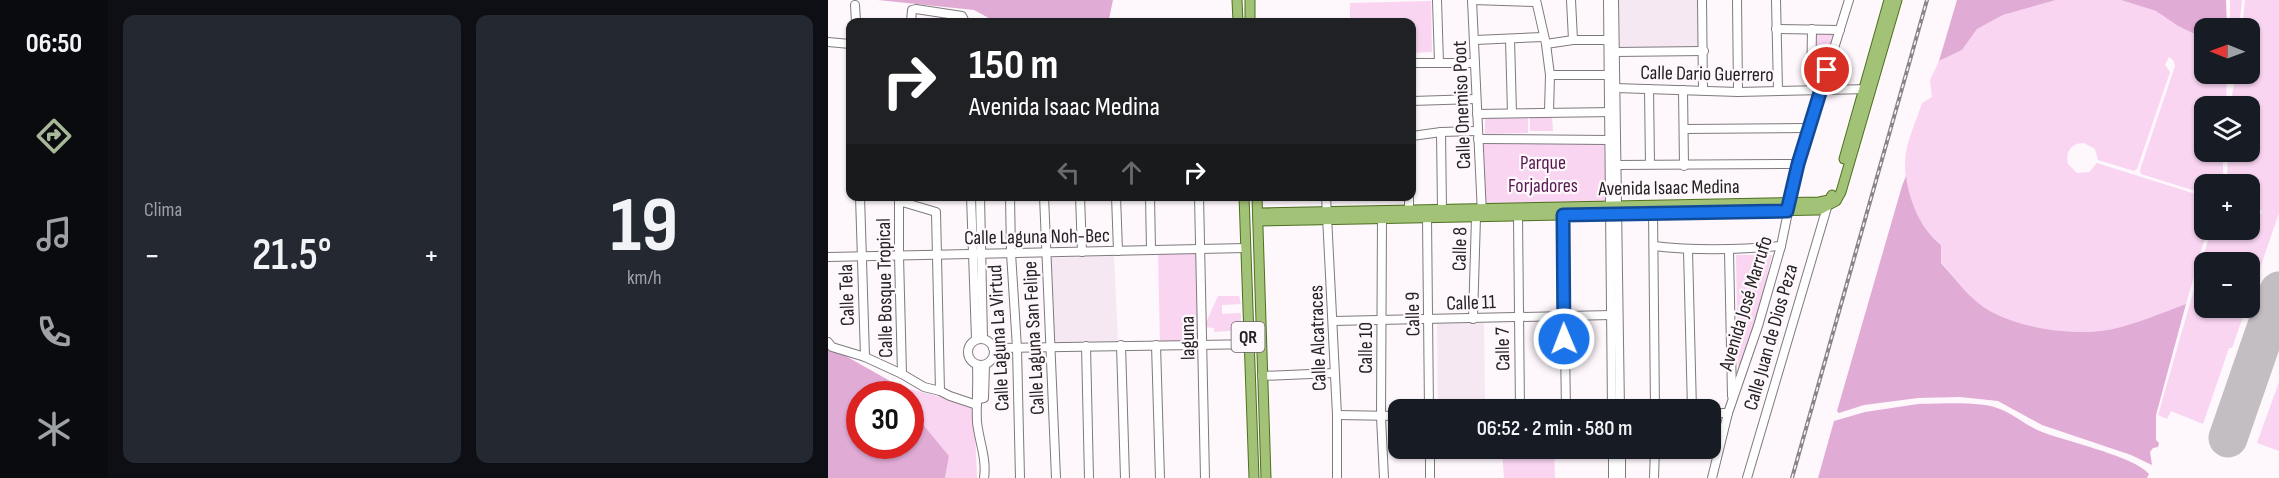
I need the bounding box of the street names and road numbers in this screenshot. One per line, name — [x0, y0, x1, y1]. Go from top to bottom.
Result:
street label: Calle Onemiso Poot — [1448, 40, 1476, 170]
street label: Calle Dario Guerrero — [1640, 61, 1774, 87]
street label: Avenida Isaac Medina — [1597, 175, 1740, 201]
street label: Calle Bosque Tropical — [872, 218, 898, 358]
street label: Calle Laguna Noh-Bec — [964, 224, 1110, 250]
street label: Calle 8 — [1448, 227, 1472, 271]
street label: Avenida José Marrufo — [1714, 233, 1778, 374]
street label: Calle Laguna San Felipe — [1018, 260, 1050, 416]
street label: Calle Juan de Dios Peza — [1739, 262, 1803, 413]
street label: Calle Tela — [834, 264, 860, 326]
street label: Calle Laguna La Virtud — [983, 264, 1015, 412]
street label: Calle Alcatraces — [1304, 285, 1332, 391]
street label: Calle 11 — [1446, 290, 1496, 316]
street label: Calle 9 — [1401, 291, 1425, 336]
street label: laguna — [1176, 316, 1200, 360]
road number: QR — [1232, 322, 1264, 352]
street label: Calle 10 — [1354, 322, 1378, 374]
street label: Calle 7 — [1491, 327, 1515, 371]

